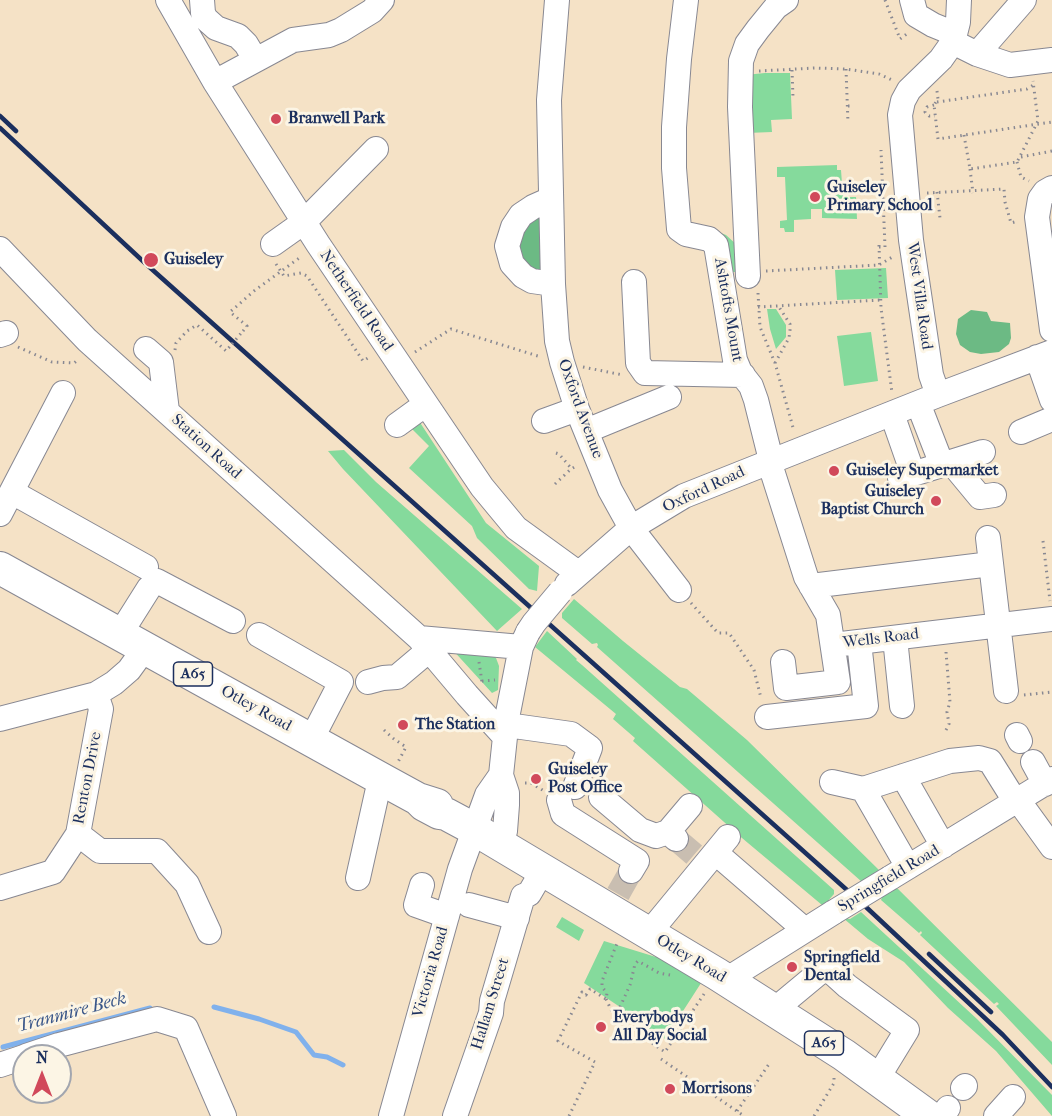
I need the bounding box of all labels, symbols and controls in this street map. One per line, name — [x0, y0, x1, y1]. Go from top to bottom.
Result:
place label: Branwell Park — [288, 109, 385, 129]
marker: Branwell Park — [269, 112, 283, 126]
place label: Guiseley Primary School — [827, 178, 932, 216]
marker: Guiseley Primary School — [808, 190, 822, 204]
street label: West Villa Road — [902, 241, 936, 351]
street label: Netherfield Road — [315, 247, 397, 355]
place label: Guiseley — [164, 250, 223, 270]
marker: Guiseley — [142, 251, 160, 269]
street label: Ashtofts Mount — [709, 256, 747, 364]
street label: Oxford Avenue — [553, 357, 607, 461]
street label: Station Road — [167, 410, 245, 484]
place label: Guiseley Supermarket — [846, 461, 998, 481]
street label: Oxford Road — [660, 463, 748, 517]
marker: Guiseley Supermarket — [827, 464, 841, 478]
place label: Guiseley Baptist Church — [821, 482, 924, 520]
marker: Guiseley Baptist Church — [929, 494, 943, 508]
street label: Wells Road — [842, 625, 920, 653]
road number: A65 — [174, 662, 212, 686]
street label: Otley Road — [217, 682, 295, 736]
place label: The Station — [415, 715, 495, 735]
marker: The Station — [396, 718, 410, 732]
street label: Renton Drive — [70, 730, 106, 826]
place label: Guiseley Post Office — [548, 760, 622, 798]
marker: Guiseley Post Office — [529, 772, 543, 786]
street label: Springfield Road — [835, 841, 943, 917]
street label: Victoria Road — [409, 924, 453, 1020]
street label: Otley Road — [653, 931, 729, 987]
place label: Springfield Dental — [804, 948, 880, 986]
street label: Hallam Street — [468, 956, 514, 1052]
marker: Springfield Dental — [785, 960, 799, 974]
water label: Tranmire Beck — [15, 988, 129, 1038]
place label: Everybodys All Day Social — [613, 1008, 707, 1046]
marker: Everybodys All Day Social — [594, 1020, 608, 1034]
road number: A65 — [804, 1031, 844, 1055]
north arrow — [12, 1044, 72, 1104]
text: N — [36, 1048, 48, 1067]
place label: Morrisons — [682, 1079, 752, 1099]
marker: Morrisons — [663, 1082, 677, 1096]

